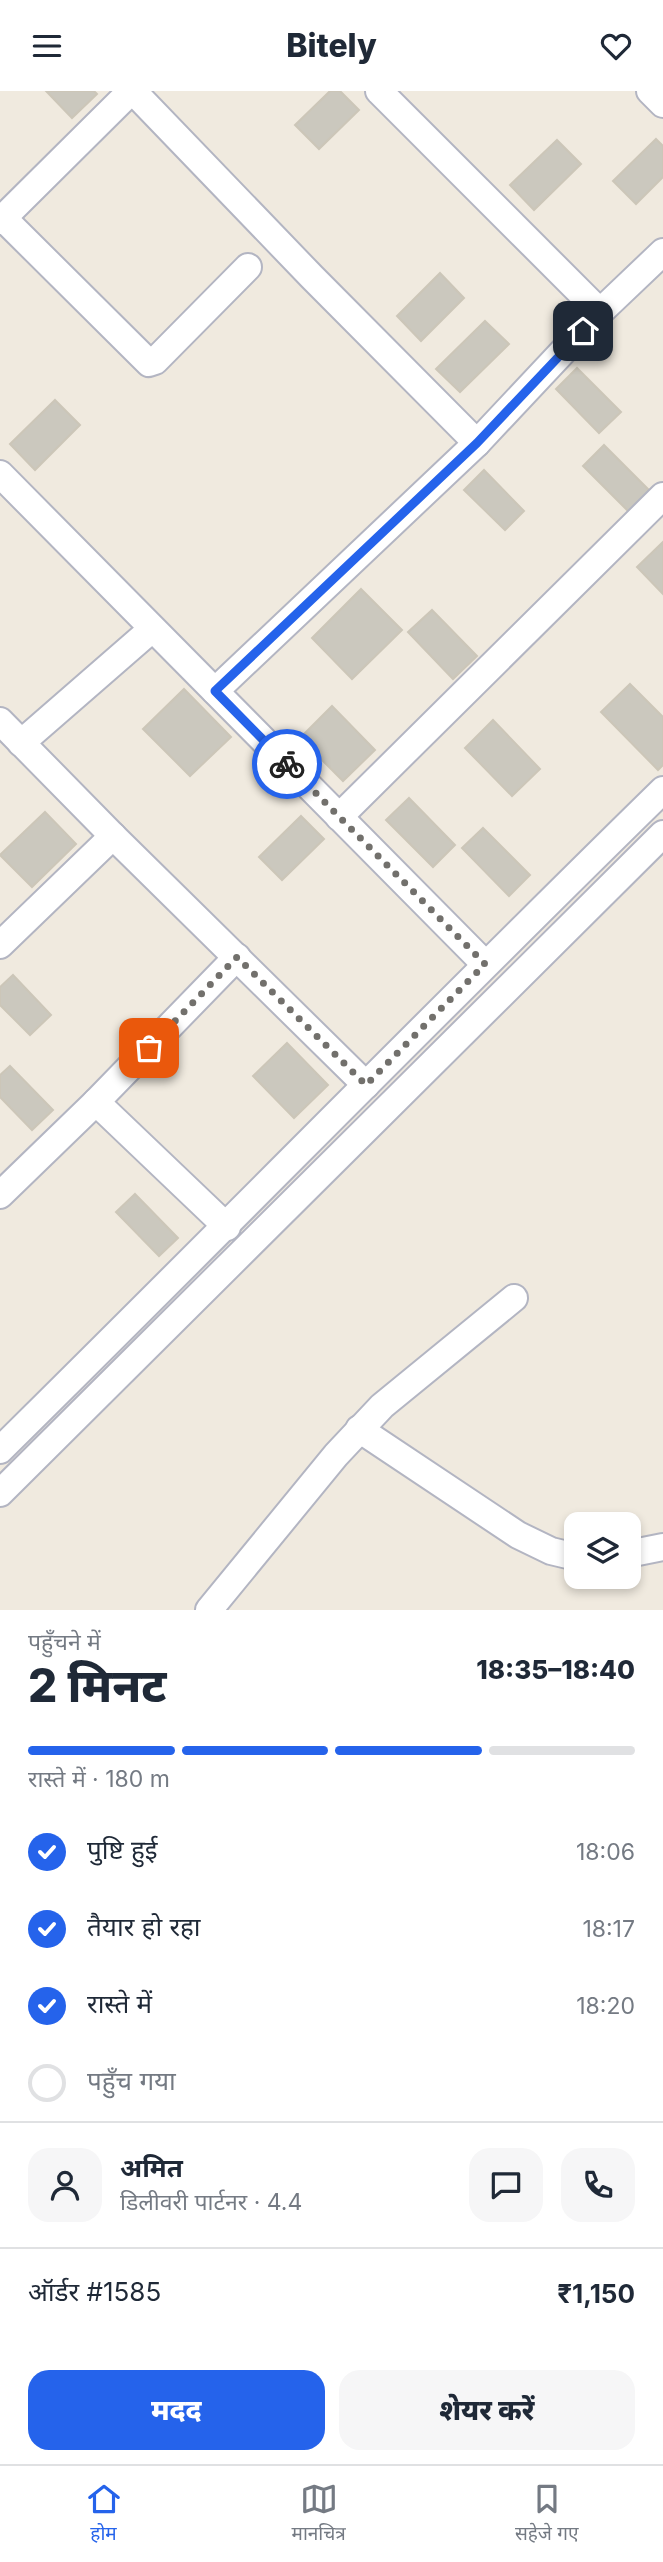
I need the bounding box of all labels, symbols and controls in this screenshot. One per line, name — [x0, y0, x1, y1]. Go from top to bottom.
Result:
text: Bitely — [286, 26, 377, 65]
icon: menu — [28, 27, 66, 65]
icon: heart — [597, 27, 635, 65]
pin — [553, 301, 613, 361]
icon: home — [564, 312, 602, 350]
courier — [252, 729, 322, 799]
icon: bike — [268, 745, 306, 783]
pin — [119, 1018, 179, 1078]
icon: bag — [130, 1029, 168, 1067]
map controls — [564, 1512, 641, 1589]
button: layers — [564, 1512, 641, 1589]
text: पहुँचने में — [28, 1628, 101, 1656]
text: 18:35–18:40 — [476, 1654, 635, 1685]
text: 2 मिनट — [28, 1657, 166, 1713]
text: रास्ते में · 180 m — [28, 1765, 170, 1793]
icon: check — [28, 1833, 66, 1871]
text: पुष्टि हुई — [87, 1834, 158, 1865]
text: 18:06 — [576, 1838, 635, 1866]
icon: check — [28, 1910, 66, 1948]
text: तैयार हो रहा — [87, 1911, 201, 1942]
text: 18:17 — [582, 1915, 635, 1943]
icon: check — [28, 1987, 66, 2025]
text: रास्ते में — [87, 1988, 152, 2019]
text: 18:20 — [576, 1992, 635, 2020]
text: पहुँच गया — [87, 2065, 176, 2096]
button: person — [28, 2148, 102, 2222]
button: chat — [469, 2148, 543, 2222]
button: phone — [561, 2148, 635, 2222]
text: अमित — [120, 2152, 183, 2183]
text: डिलीवरी पार्टनर · 4.4 — [120, 2188, 302, 2216]
text: ऑर्डर #1585 — [28, 2276, 161, 2307]
text: ₹1,150 — [557, 2278, 635, 2309]
button: मदद — [28, 2370, 325, 2450]
button: शेयर करें — [339, 2370, 635, 2450]
tab: होम — [85, 2480, 123, 2548]
tab: मानचित्र — [292, 2480, 346, 2548]
tab: सहेजे गए — [515, 2480, 578, 2548]

